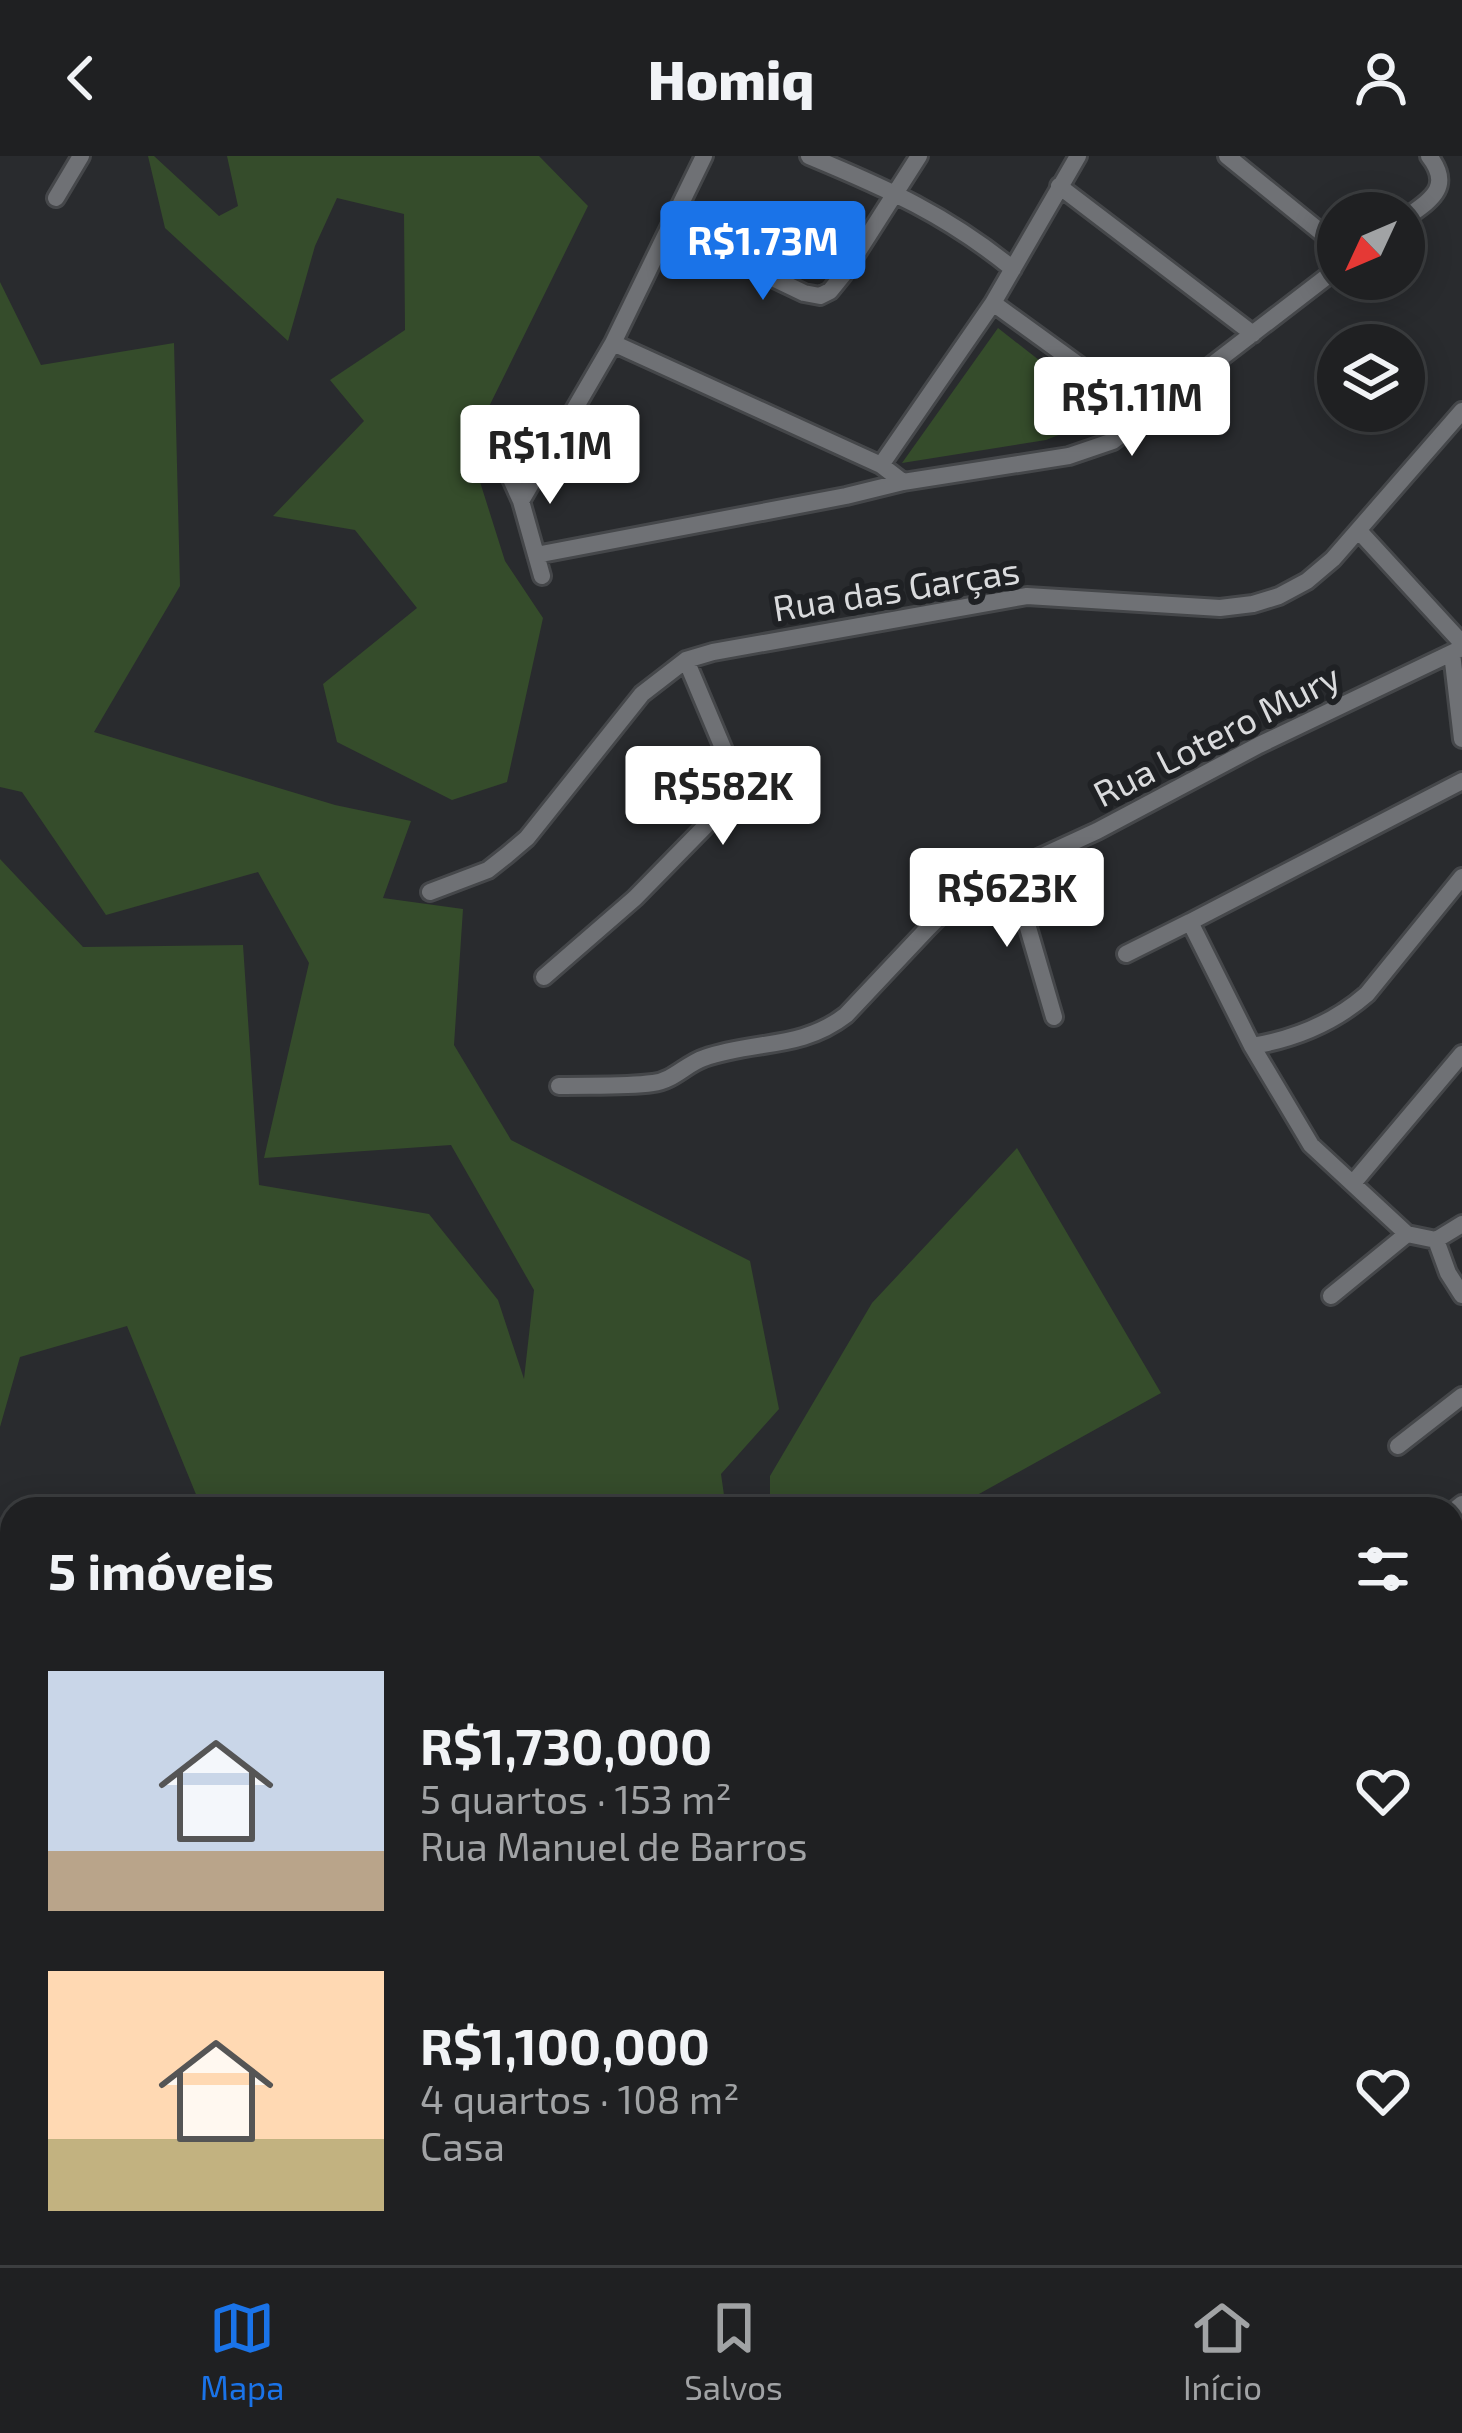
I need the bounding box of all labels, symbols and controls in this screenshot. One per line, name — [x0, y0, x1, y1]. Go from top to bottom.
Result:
icon: back — [48, 45, 114, 111]
icon: person — [1348, 45, 1414, 111]
text: Homiq — [648, 46, 814, 111]
north arrow — [1317, 192, 1425, 300]
map controls — [1317, 192, 1425, 432]
pin: R$1.73M — [652, 201, 874, 303]
text: R$1.73M — [687, 216, 839, 263]
button: layers — [1317, 324, 1425, 432]
pin: R$1.11M — [1021, 357, 1243, 459]
text: R$1.11M — [1061, 372, 1203, 419]
pin: R$1.1M — [452, 405, 648, 507]
text: R$1.1M — [487, 420, 613, 467]
street label: Rua das Garças — [770, 547, 1023, 631]
street label: Rua Lotero Mury — [1086, 653, 1346, 815]
pin: R$582K — [625, 746, 821, 848]
text: R$582K — [652, 761, 794, 808]
pin: R$623K — [909, 848, 1105, 950]
text: R$623K — [937, 863, 1077, 910]
icon: filters — [1350, 1536, 1416, 1602]
text: 5 imóveis — [48, 1539, 274, 1600]
text: R$1,730,000 — [420, 1714, 712, 1775]
icon: home — [144, 1719, 288, 1863]
icon: heart — [1350, 1758, 1416, 1824]
text: 5 quartos · 153 m² — [420, 1775, 732, 1822]
text: Rua Manuel de Barros — [420, 1822, 808, 1869]
text: R$1,100,000 — [420, 2014, 710, 2075]
icon: home — [144, 2019, 288, 2163]
icon: heart — [1350, 2058, 1416, 2124]
text: 4 quartos · 108 m² — [420, 2075, 739, 2122]
text: Casa — [420, 2122, 505, 2169]
tab: Mapa — [200, 2295, 284, 2407]
tab: Salvos — [684, 2295, 783, 2407]
tab: Início — [1183, 2295, 1262, 2407]

